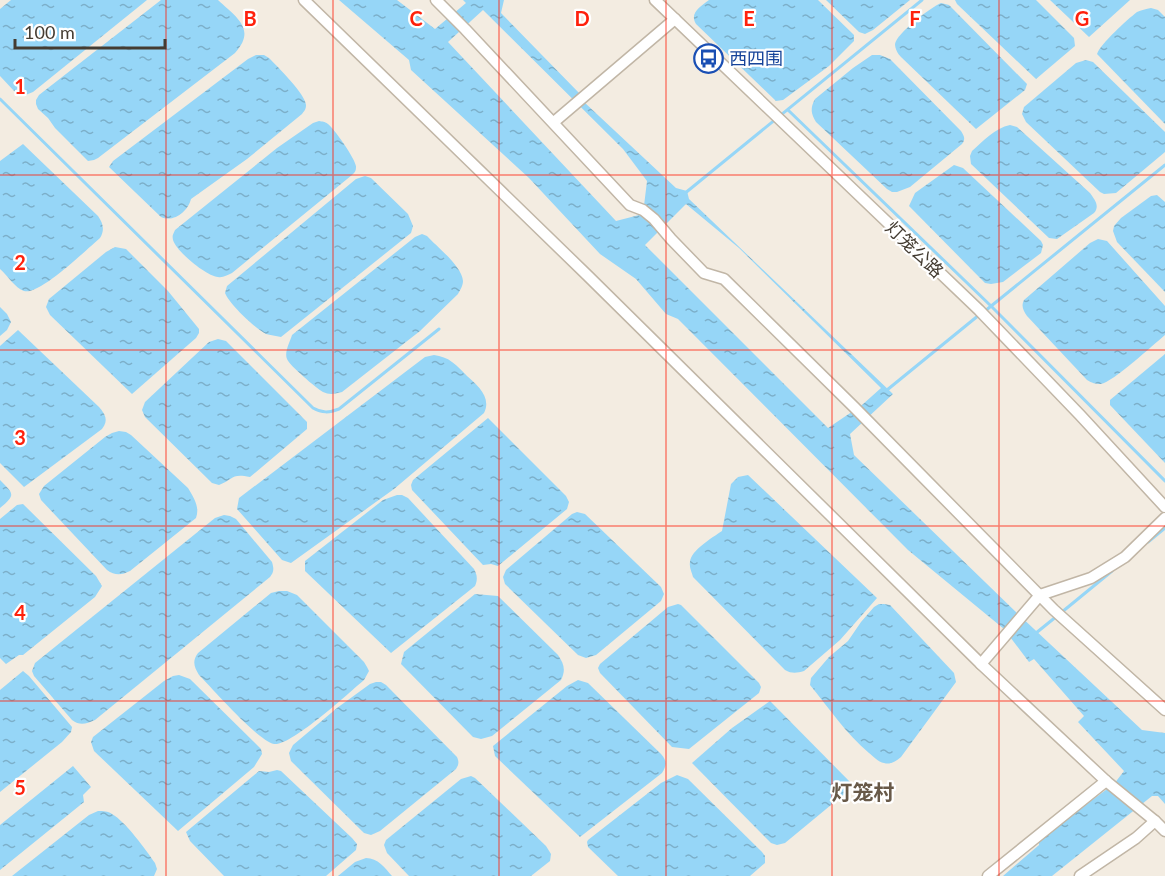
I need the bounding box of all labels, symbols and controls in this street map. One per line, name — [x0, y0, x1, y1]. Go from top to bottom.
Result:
text: B — [243, 6, 257, 30]
text: C — [409, 6, 423, 30]
text: D — [574, 6, 590, 30]
text: E — [743, 6, 755, 30]
text: F — [909, 6, 921, 30]
text: G — [1075, 6, 1089, 30]
scale bar — [15, 12, 165, 50]
text: 100 m — [24, 21, 75, 43]
bus stop icon: 西四围 — [692, 42, 724, 74]
place label: 西四围 — [729, 47, 783, 69]
text: 1 — [14, 74, 26, 98]
street label: 灯笼公路 — [881, 216, 949, 282]
text: 2 — [14, 250, 26, 274]
text: 3 — [14, 425, 26, 449]
text: 4 — [14, 600, 26, 624]
text: 5 — [14, 775, 26, 799]
district label: 灯笼村 — [832, 779, 895, 804]

